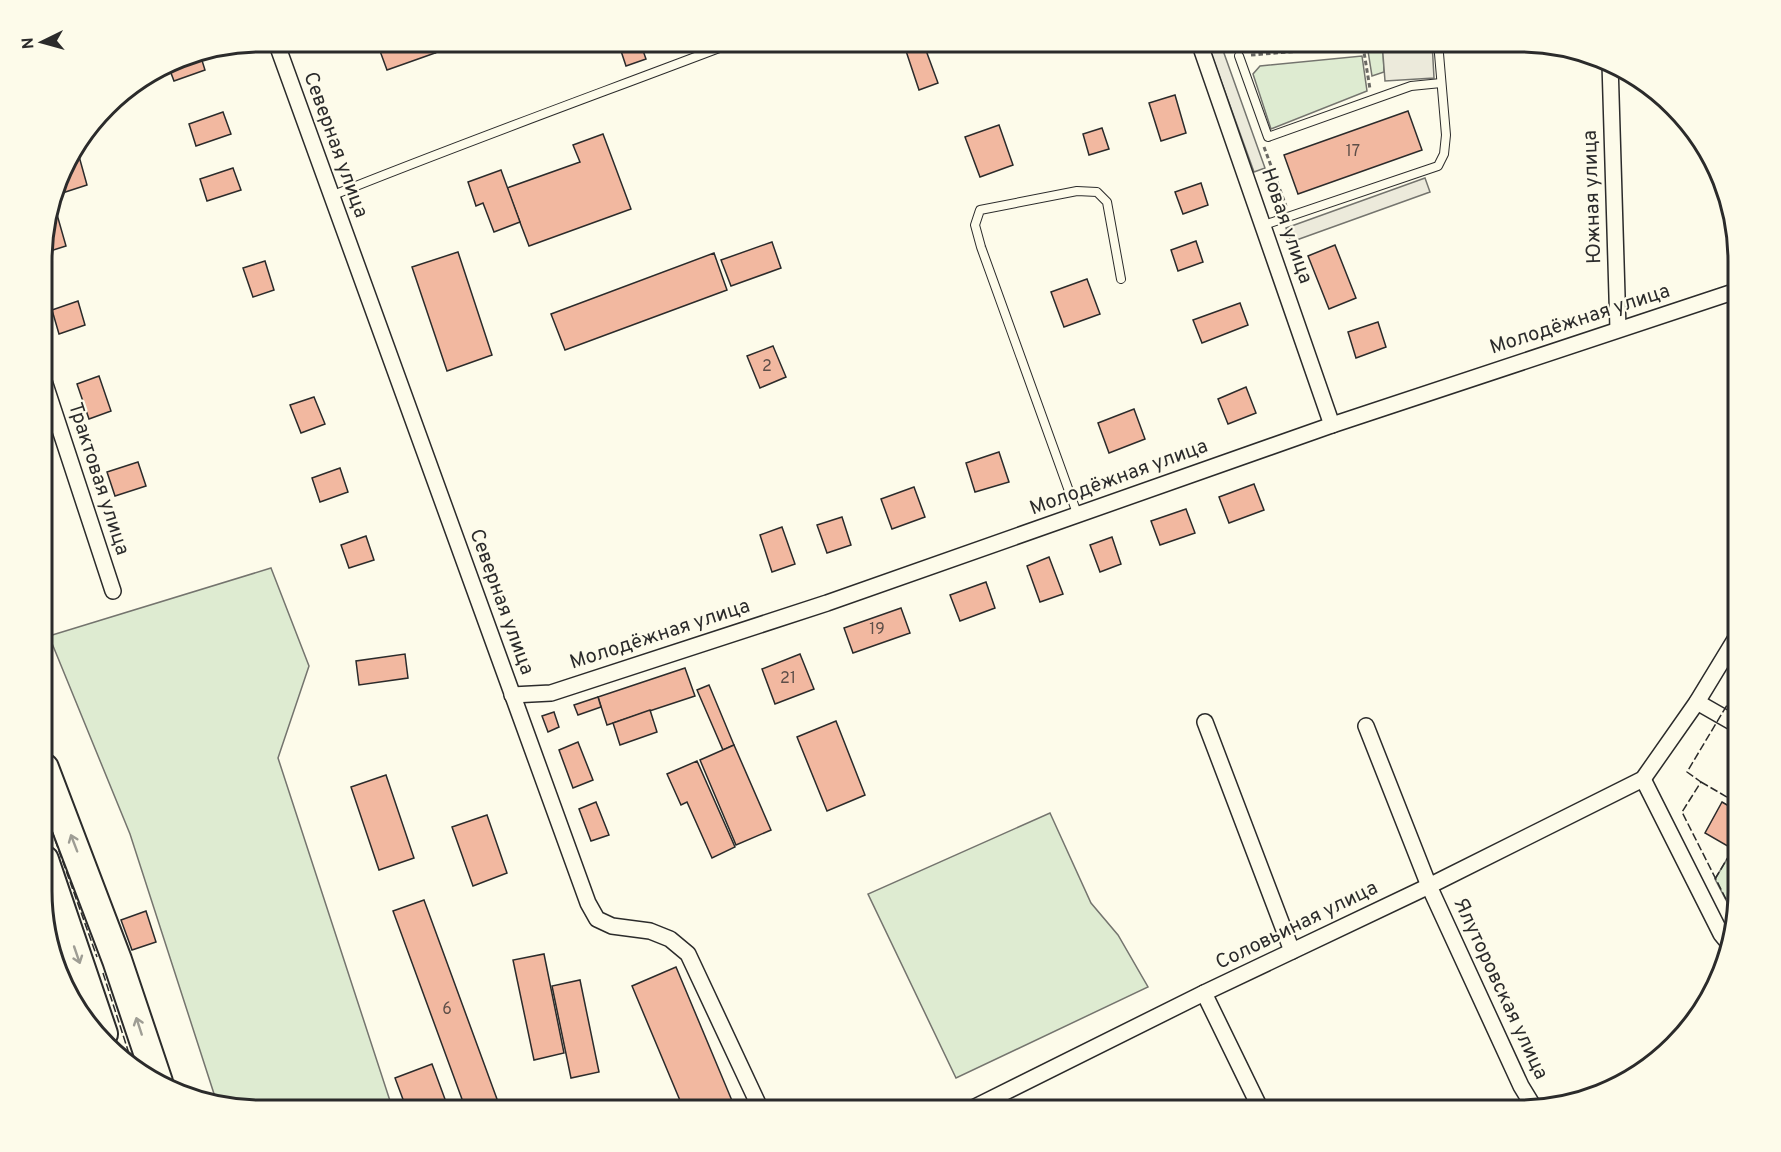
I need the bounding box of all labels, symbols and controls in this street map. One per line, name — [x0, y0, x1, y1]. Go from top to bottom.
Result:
north arrow — [12, 12, 72, 72]
text: N — [19, 37, 40, 50]
street label: Северная улица — [297, 68, 373, 222]
street label: Южная улица — [1578, 130, 1608, 264]
house number: 17 — [1346, 142, 1360, 162]
street label: Новая улица — [1254, 165, 1318, 287]
street label: Молодёжная улица — [1487, 279, 1673, 361]
house number: 2 — [762, 357, 772, 377]
street label: Трактовая улица — [61, 399, 135, 559]
street label: Молодёжная улица — [1026, 434, 1212, 522]
street label: Северная улица — [463, 525, 539, 679]
street label: Молодёжная улица — [567, 594, 753, 676]
house number: 19 — [869, 620, 885, 640]
house number: 21 — [780, 669, 796, 689]
one-way arrow — [67, 834, 78, 852]
street label: Соловьиная улица — [1212, 875, 1382, 977]
street label: Ялуторовская улица — [1446, 894, 1554, 1084]
one-way arrow — [73, 945, 84, 964]
house number: 6 — [442, 1000, 452, 1020]
one-way arrow — [133, 1017, 144, 1036]

